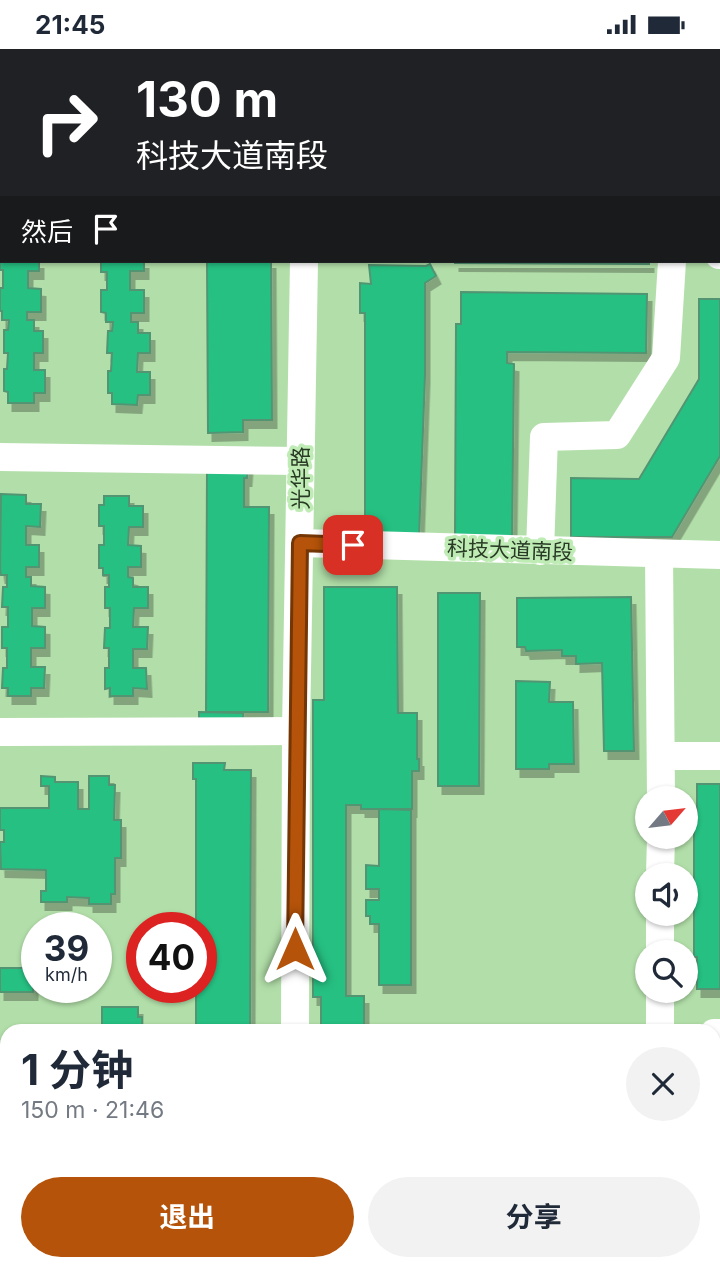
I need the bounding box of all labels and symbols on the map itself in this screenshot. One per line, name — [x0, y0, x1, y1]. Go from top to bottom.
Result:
street label: 光华路 — [288, 447, 313, 510]
pin — [323, 515, 383, 575]
street label: 科技大道南段 — [447, 535, 573, 565]
north arrow — [635, 786, 698, 849]
speed limit sign: 40 — [126, 912, 217, 1003]
position arrow — [258, 912, 332, 986]

